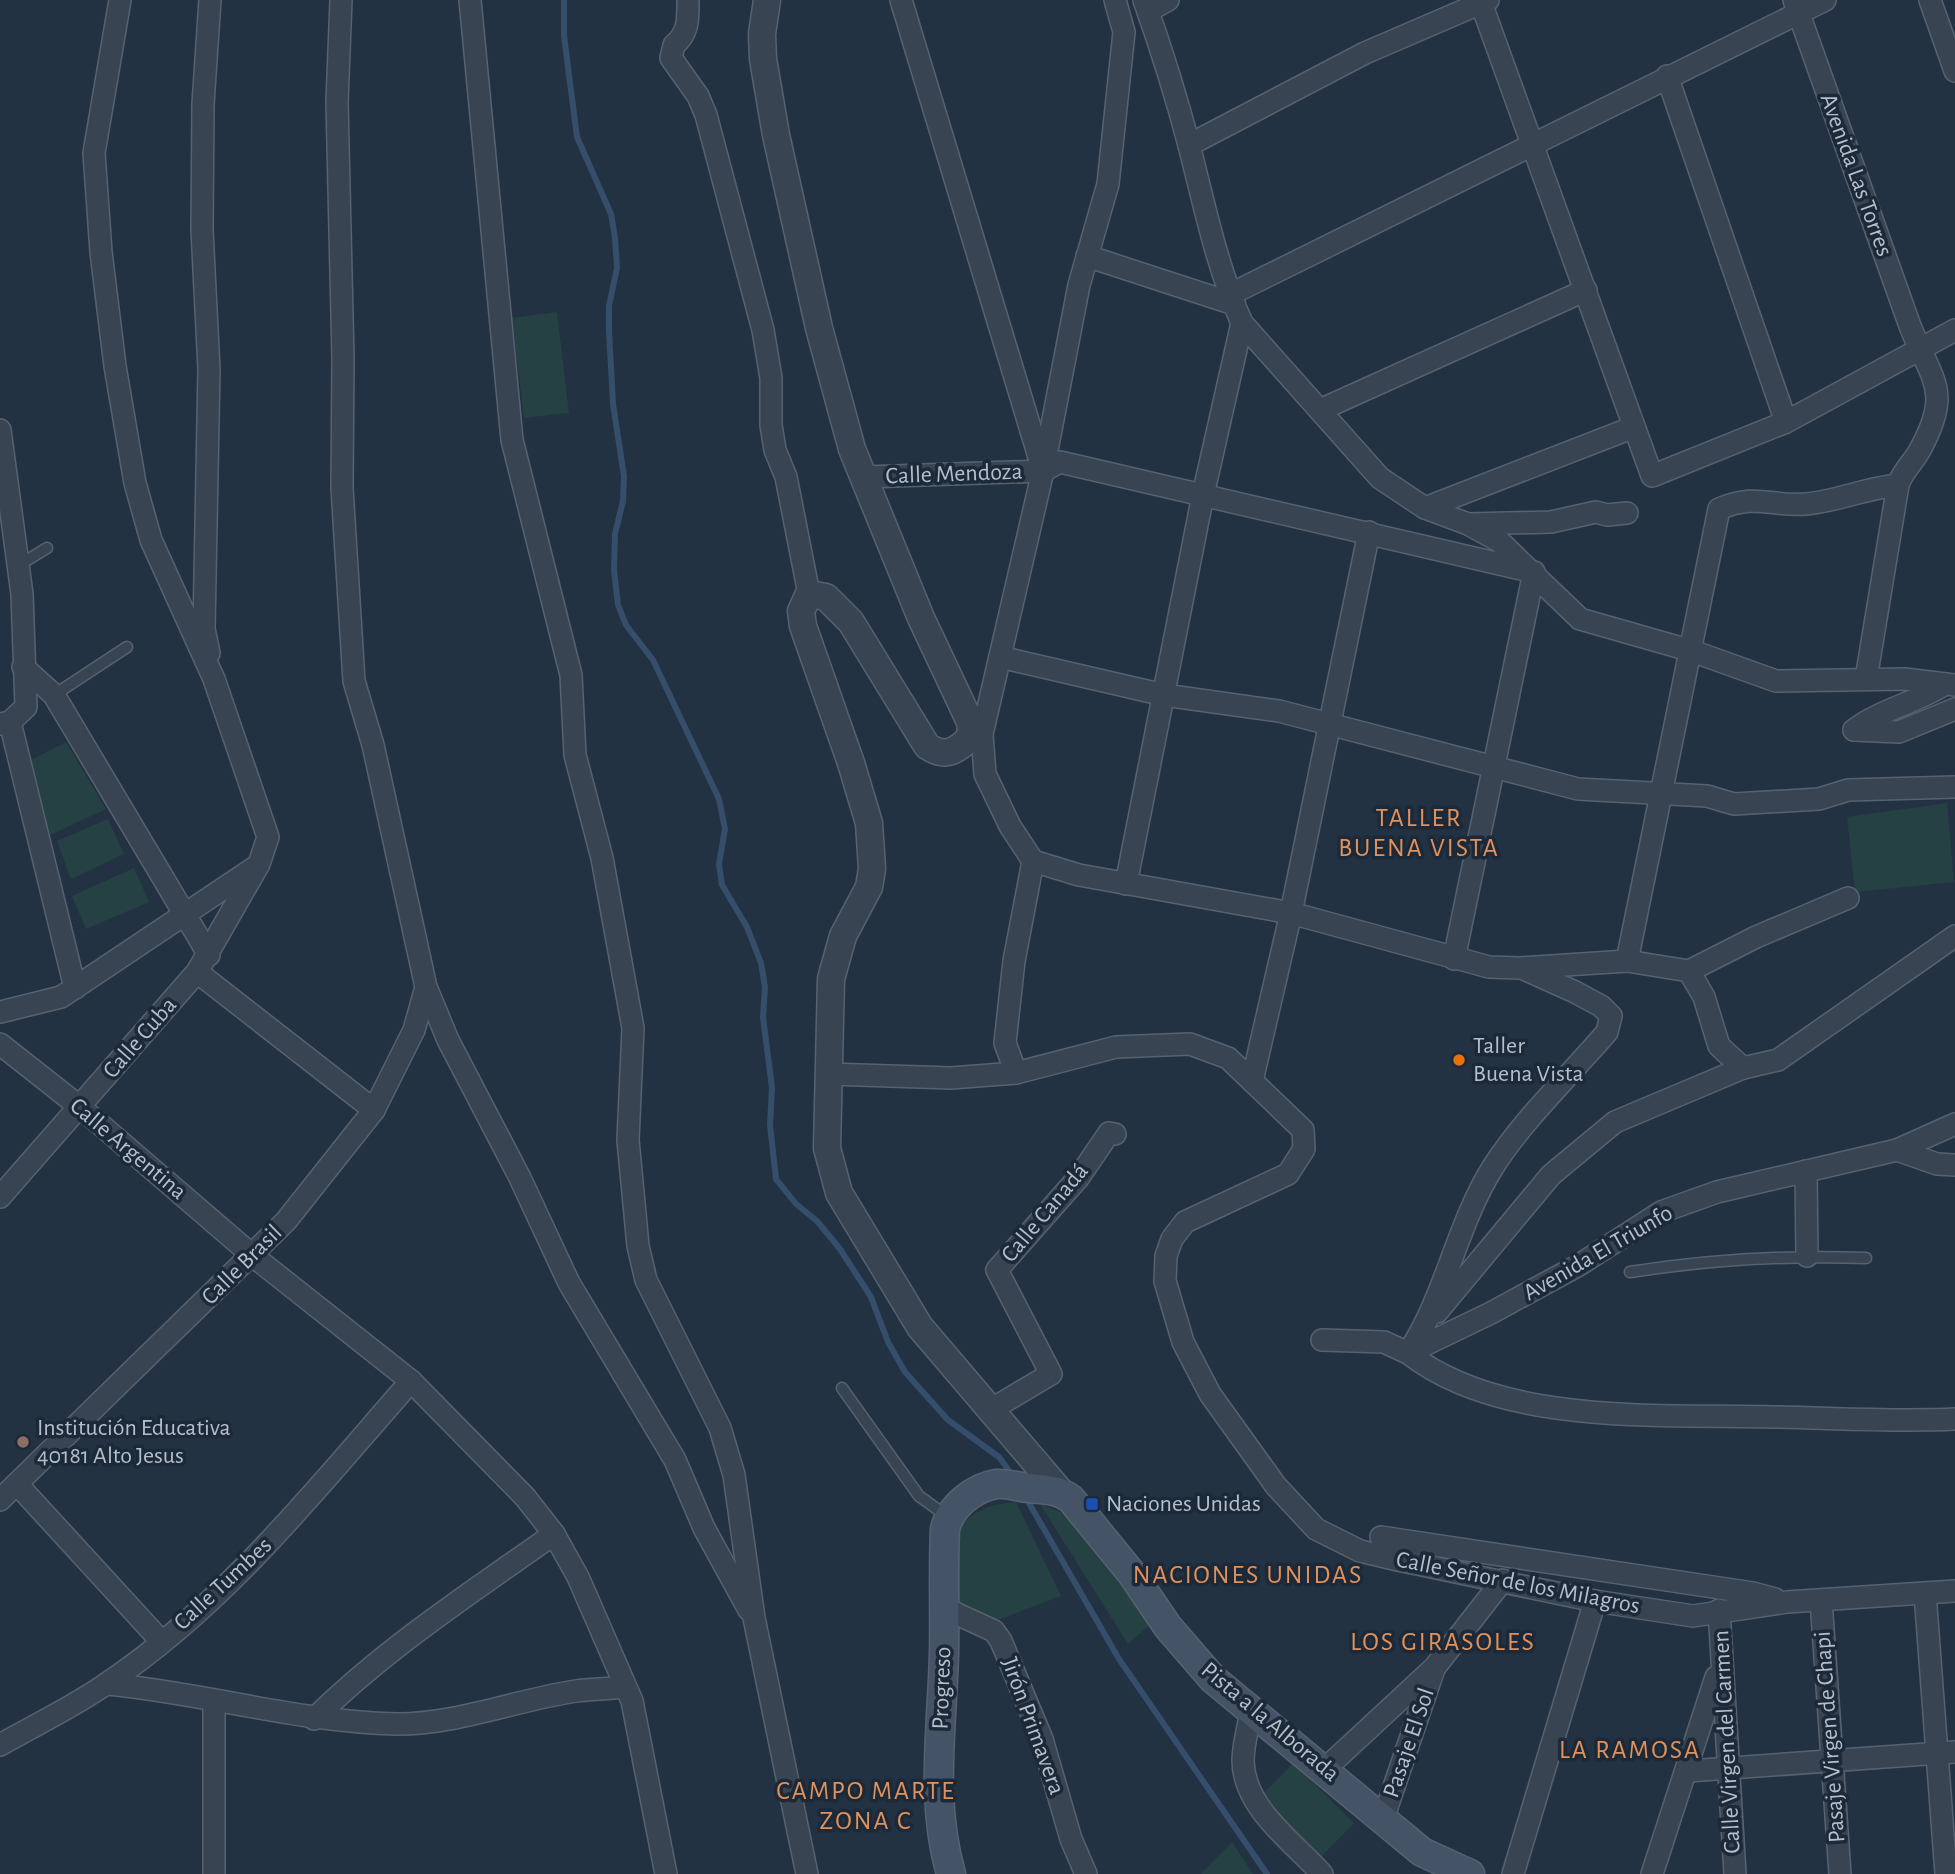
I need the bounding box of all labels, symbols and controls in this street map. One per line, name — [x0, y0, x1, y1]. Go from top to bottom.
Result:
street label: Avenida Las Torres — [1815, 91, 1897, 259]
street label: Calle Mendoza — [885, 460, 1023, 488]
district label: TALLER BUENA VISTA — [1338, 805, 1500, 861]
street label: Calle Cuba — [99, 993, 181, 1083]
place label: Taller Buena Vista — [1473, 1034, 1584, 1086]
marker: Taller Buena Vista — [1451, 1052, 1467, 1068]
street label: Calle Argentina — [65, 1094, 191, 1204]
street label: Calle Canadá — [997, 1159, 1093, 1267]
street label: Avenida El Triunfo — [1519, 1201, 1677, 1305]
street label: Calle Brasil — [197, 1220, 287, 1310]
place label: Institución Educativa 40181 Alto Jesus — [37, 1416, 231, 1468]
marker: Institución Educativa 40181 Alto Jesus — [15, 1434, 31, 1450]
place label: Naciones Unidas — [1106, 1492, 1261, 1516]
marker: Naciones Unidas — [1084, 1496, 1100, 1512]
street label: Calle Tumbes — [170, 1533, 276, 1635]
street label: Calle Señor de los Milagros — [1394, 1548, 1642, 1618]
district label: NACIONES UNIDAS — [1133, 1562, 1363, 1588]
district label: LOS GIRASOLES — [1350, 1629, 1536, 1655]
street label: Calle Virgen del Carmen — [1709, 1630, 1745, 1854]
street label: Pasaje Virgen de Chapi — [1811, 1630, 1849, 1844]
street label: Progreso — [929, 1646, 955, 1730]
street label: Jirón Primavera — [997, 1654, 1069, 1798]
street label: Pista a la Alborada — [1197, 1658, 1343, 1786]
street label: Pasaje El Sol — [1379, 1685, 1439, 1801]
district label: LA RAMOSA — [1559, 1737, 1701, 1763]
district label: CAMPO MARTE ZONA C — [776, 1778, 956, 1834]

